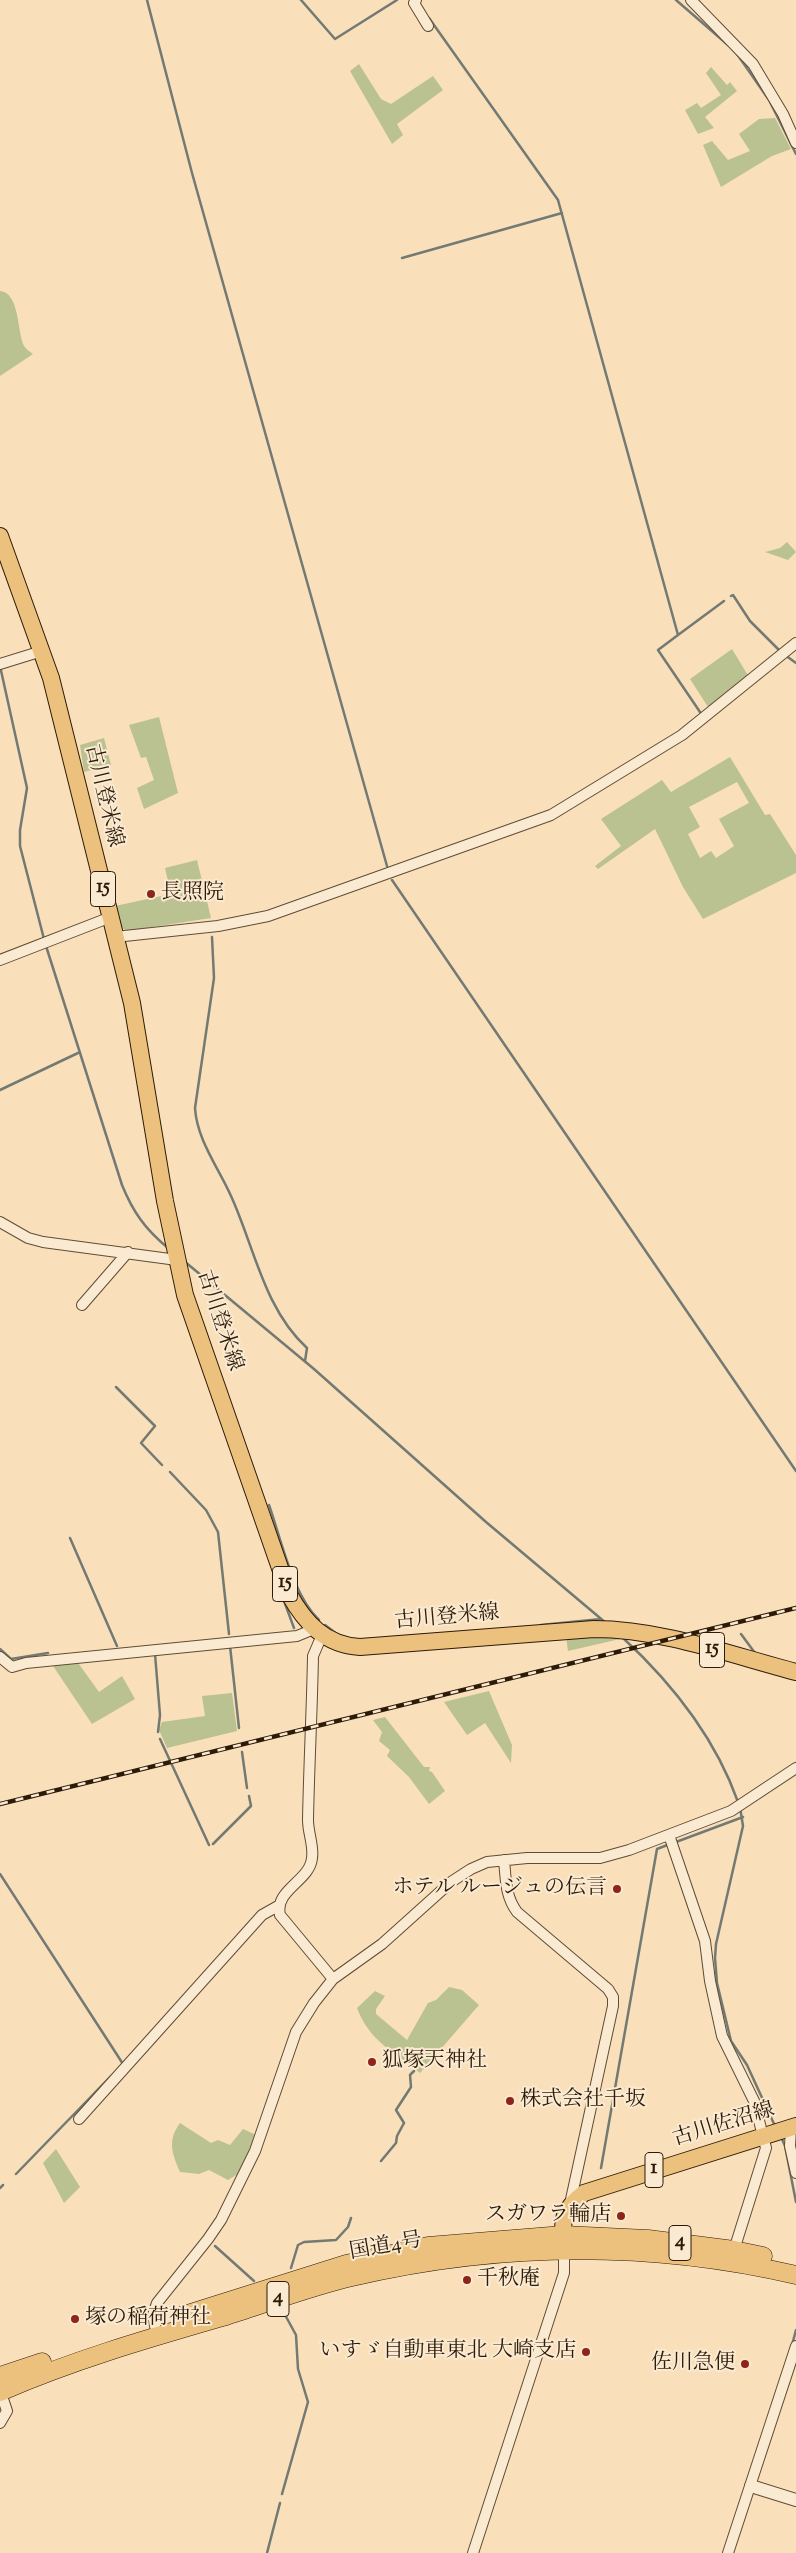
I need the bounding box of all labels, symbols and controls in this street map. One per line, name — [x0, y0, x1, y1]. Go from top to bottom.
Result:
street label: 古川登米線 — [78, 742, 126, 850]
road number: 15 — [90, 872, 116, 906]
place label: 長照院 — [161, 881, 224, 907]
marker: 長照院 — [145, 888, 157, 900]
street label: 古川登米線 — [190, 1267, 246, 1375]
road number: 15 — [272, 1566, 298, 1602]
street label: 古川登米線 — [394, 1602, 500, 1636]
road number: 15 — [700, 1632, 724, 1668]
place label: ホテル ルージュの伝言 — [393, 1876, 607, 1902]
marker: ホテル ルージュの伝言 — [611, 1883, 623, 1895]
place label: 狐塚天神社 — [382, 2049, 487, 2075]
marker: 狐塚天神社 — [366, 2056, 378, 2068]
place label: 株式会社千坂 — [520, 2088, 646, 2114]
marker: 株式会社千坂 — [504, 2095, 516, 2107]
street label: 古川佐沼線 — [670, 2099, 778, 2153]
road number: 1 — [645, 2152, 663, 2188]
place label: スガワラ輪店 — [485, 2203, 611, 2229]
marker: スガワラ輪店 — [615, 2210, 627, 2222]
road number: 4 — [669, 2226, 691, 2260]
street label: 国道4号 — [348, 2229, 424, 2267]
place label: 千秋庵 — [477, 2267, 540, 2293]
marker: 千秋庵 — [461, 2274, 473, 2286]
road number: 4 — [267, 2282, 289, 2316]
place label: 塚の稲荷神社 — [85, 2306, 211, 2332]
marker: 塚の稲荷神社 — [69, 2313, 81, 2325]
place label: いすゞ自動車東北 大崎支店 — [320, 2339, 576, 2365]
marker: いすゞ自動車東北 大崎支店 — [580, 2346, 592, 2358]
place label: 佐川急便 — [651, 2351, 735, 2377]
marker: 佐川急便 — [739, 2358, 751, 2370]

